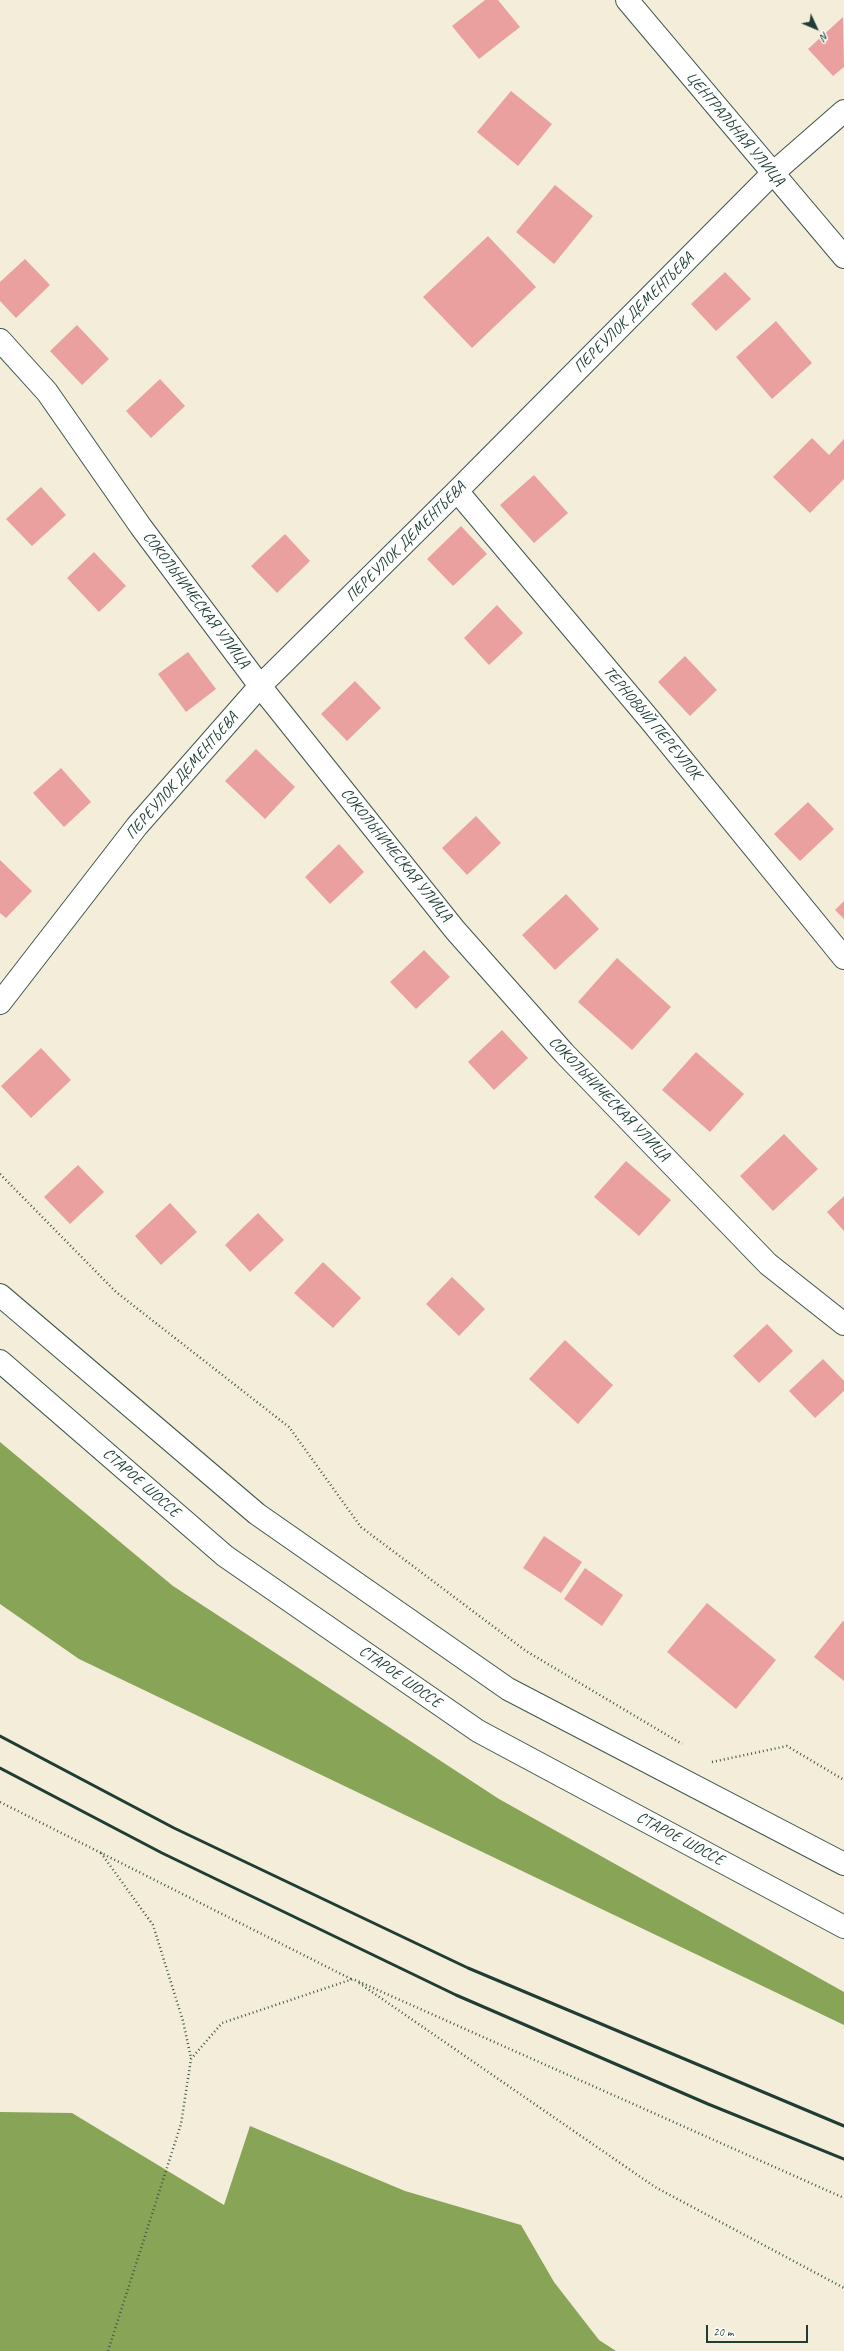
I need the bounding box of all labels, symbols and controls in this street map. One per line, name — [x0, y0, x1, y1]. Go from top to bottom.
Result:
north arrow — [796, 8, 836, 48]
text: N — [817, 29, 832, 44]
street label: ЦЕНТРАЛЬНАЯ УЛИЦА — [681, 68, 789, 190]
street label: ПЕРЕУЛОК ДЕМЕНТЬЕВА — [570, 249, 698, 377]
street label: ПЕРЕУЛОК ДЕМЕНТЬЕВА — [342, 478, 470, 606]
street label: СОКОЛЬНИЧЕСКАЯ УЛИЦА — [138, 528, 254, 672]
street label: ТЕРНОВЫЙ ПЕРЕУЛОК — [599, 662, 705, 784]
street label: ПЕРЕУЛОК ДЕМЕНТЬЕВА — [122, 709, 242, 843]
street label: СОКОЛЬНИЧЕСКАЯ УЛИЦА — [336, 784, 456, 926]
street label: СОКОЛЬНИЧЕСКАЯ УЛИЦА — [544, 1033, 674, 1165]
street label: СТАРОЕ ШОССЕ — [98, 1444, 184, 1522]
street label: СТАРОЕ ШОССЕ — [355, 1642, 445, 1712]
street label: СТАРОЕ ШОССЕ — [633, 1808, 727, 1870]
scale bar — [708, 2317, 810, 2343]
text: 20 m — [713, 2324, 733, 2340]

